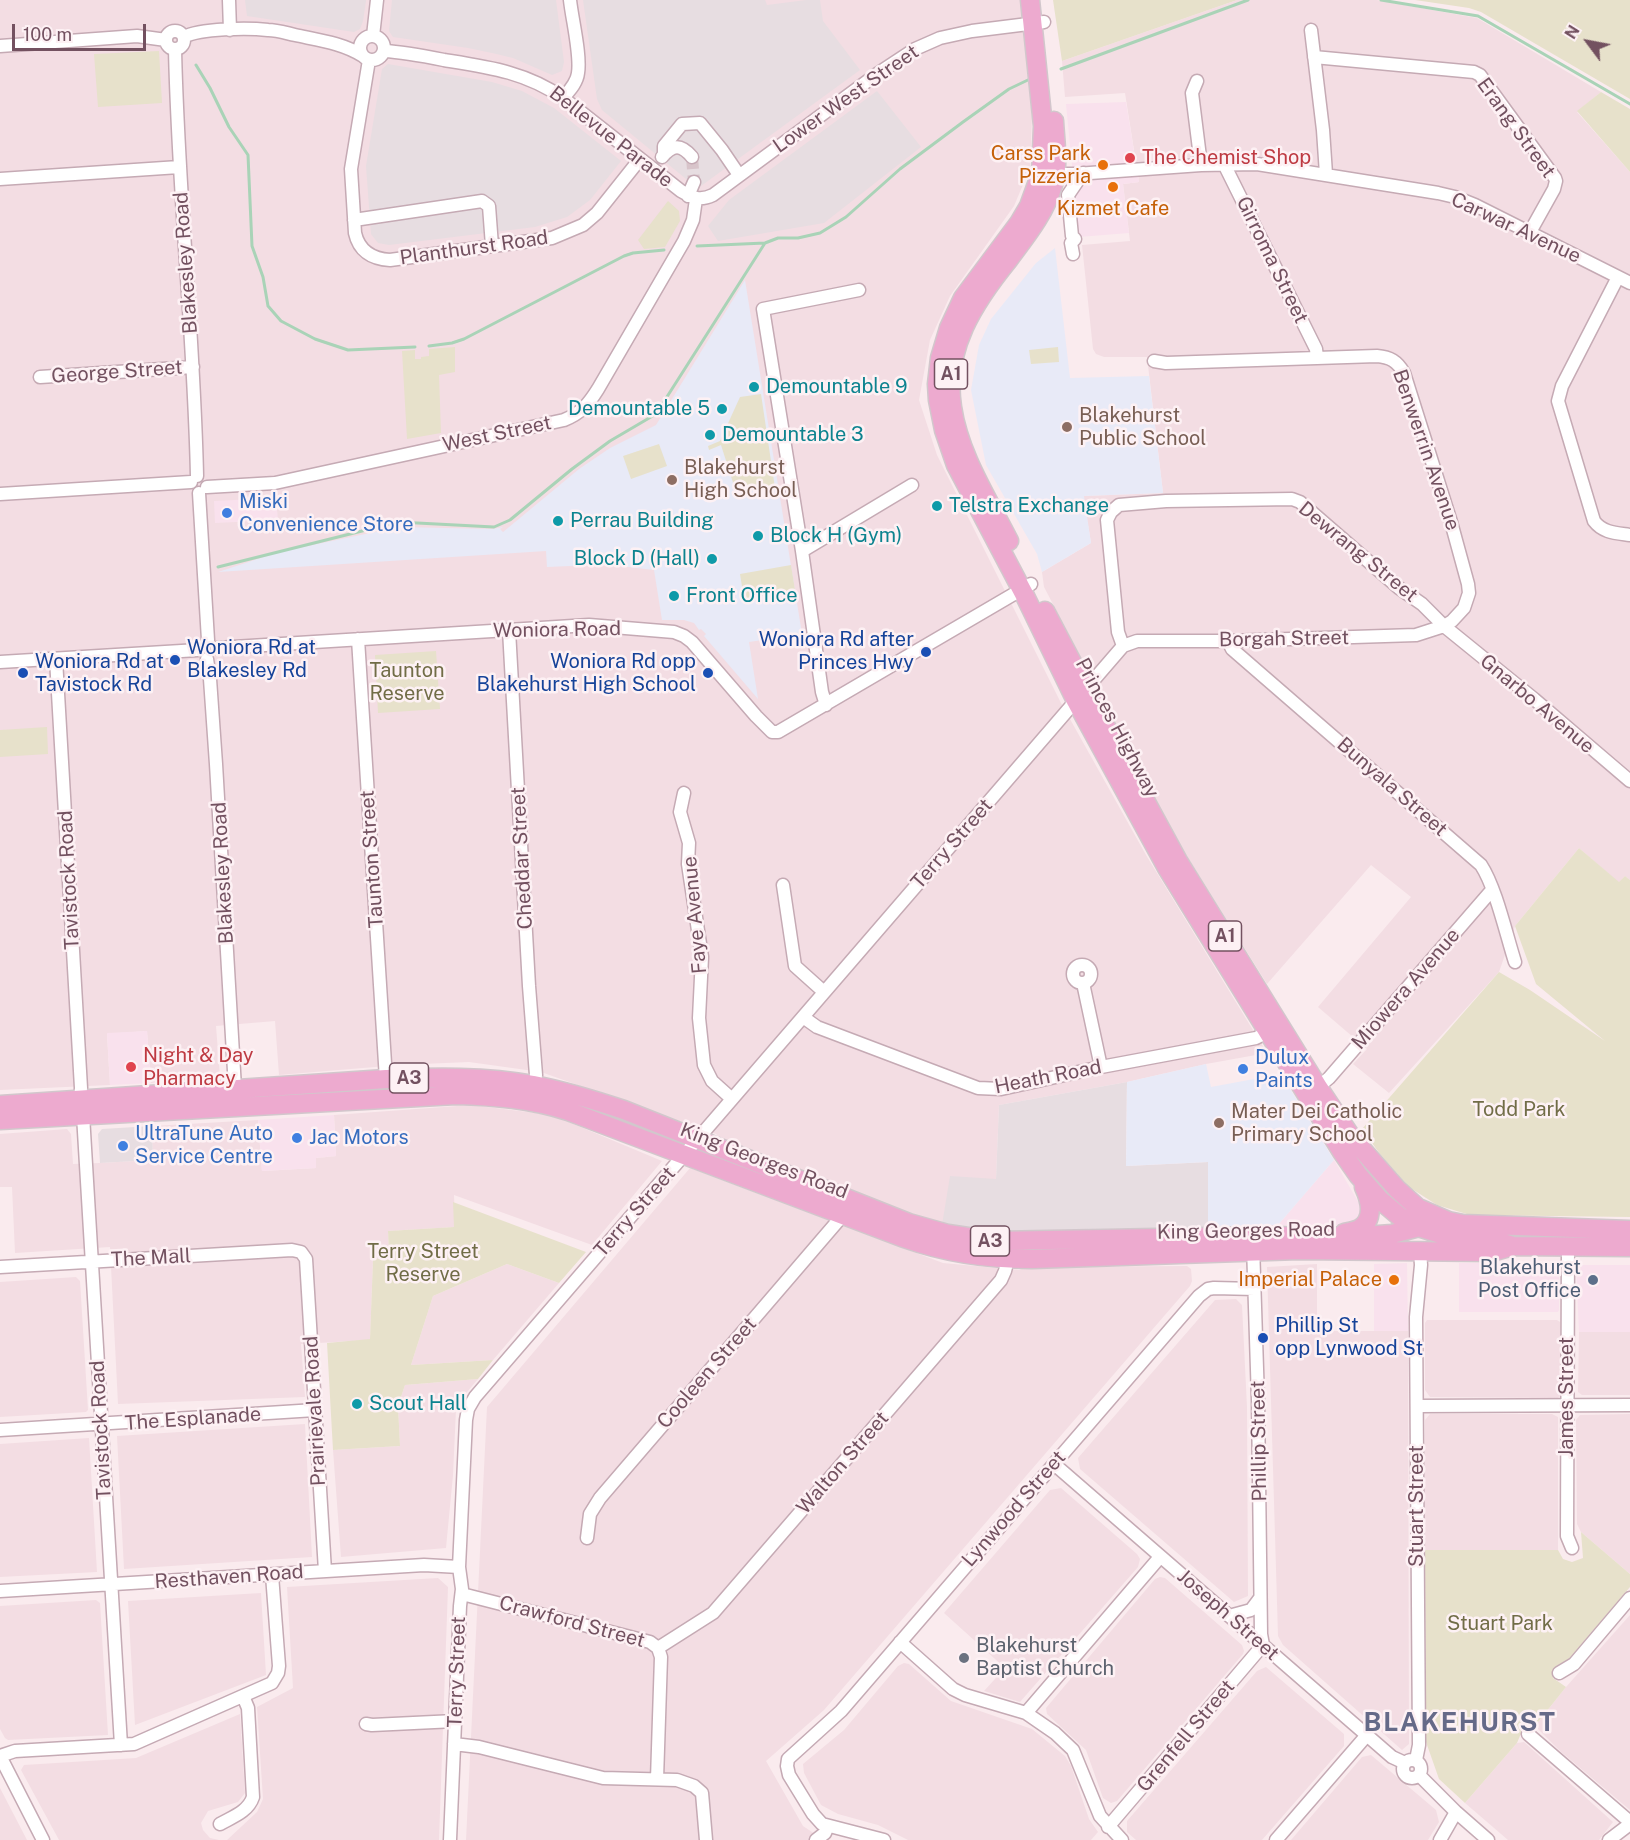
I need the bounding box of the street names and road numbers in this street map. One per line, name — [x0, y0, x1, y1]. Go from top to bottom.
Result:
street label: Lower West Street — [769, 40, 923, 158]
street label: Erang Street — [1472, 73, 1560, 183]
street label: Bellevue Parade — [544, 81, 678, 193]
street label: Carwar Avenue — [1447, 187, 1585, 269]
street label: Blakesley Road — [169, 191, 203, 335]
street label: Girroma Street — [1231, 193, 1313, 327]
street label: Planthurst Road — [398, 226, 550, 270]
street label: George Street — [51, 355, 183, 389]
road number: A1 — [934, 359, 968, 389]
street label: Benwerrin Avenue — [1387, 366, 1465, 534]
street label: West Street — [441, 411, 553, 457]
street label: Dewrang Street — [1294, 497, 1422, 607]
street label: Woniora Road — [493, 617, 621, 643]
street label: Borgah Street — [1219, 626, 1349, 652]
street label: Gnarbo Avenue — [1475, 649, 1599, 759]
street label: Princes Highway — [1070, 654, 1164, 802]
street label: Bunyala Street — [1332, 733, 1452, 841]
street label: Cheddar Street — [506, 786, 538, 930]
street label: Taunton Street — [355, 789, 389, 929]
street label: Terry Street — [906, 794, 998, 894]
street label: Blakesley Road — [207, 801, 239, 945]
street label: Tavistock Road — [53, 810, 85, 950]
street label: Faye Avenue — [678, 855, 712, 975]
road number: A1 — [1208, 921, 1242, 951]
street label: Miowera Avenue — [1347, 924, 1465, 1054]
street label: Heath Road — [992, 1055, 1104, 1099]
road number: A3 — [390, 1063, 428, 1093]
street label: King Georges Road — [677, 1118, 851, 1204]
street label: Terry Street — [589, 1162, 681, 1262]
street label: King Georges Road — [1157, 1217, 1335, 1245]
road number: A3 — [970, 1226, 1010, 1256]
street label: The Mall — [110, 1244, 192, 1272]
street label: Cooleen Street — [652, 1313, 762, 1433]
street label: Prairievale Road — [299, 1335, 331, 1487]
street label: James Street — [1555, 1337, 1579, 1457]
street label: Tavistock Road — [85, 1360, 117, 1500]
street label: Phillip Street — [1246, 1380, 1272, 1502]
street label: The Esplanade — [124, 1402, 262, 1436]
street label: Walton Street — [792, 1407, 894, 1519]
street label: Stuart Street — [1405, 1445, 1429, 1567]
street label: Lynwood Street — [957, 1446, 1071, 1572]
street label: Resthaven Road — [154, 1560, 304, 1594]
street label: Joseph Street — [1172, 1564, 1284, 1666]
street label: Crawford Street — [497, 1591, 647, 1653]
street label: Terry Street — [443, 1616, 471, 1728]
street label: Grenfell Street — [1132, 1675, 1240, 1797]

